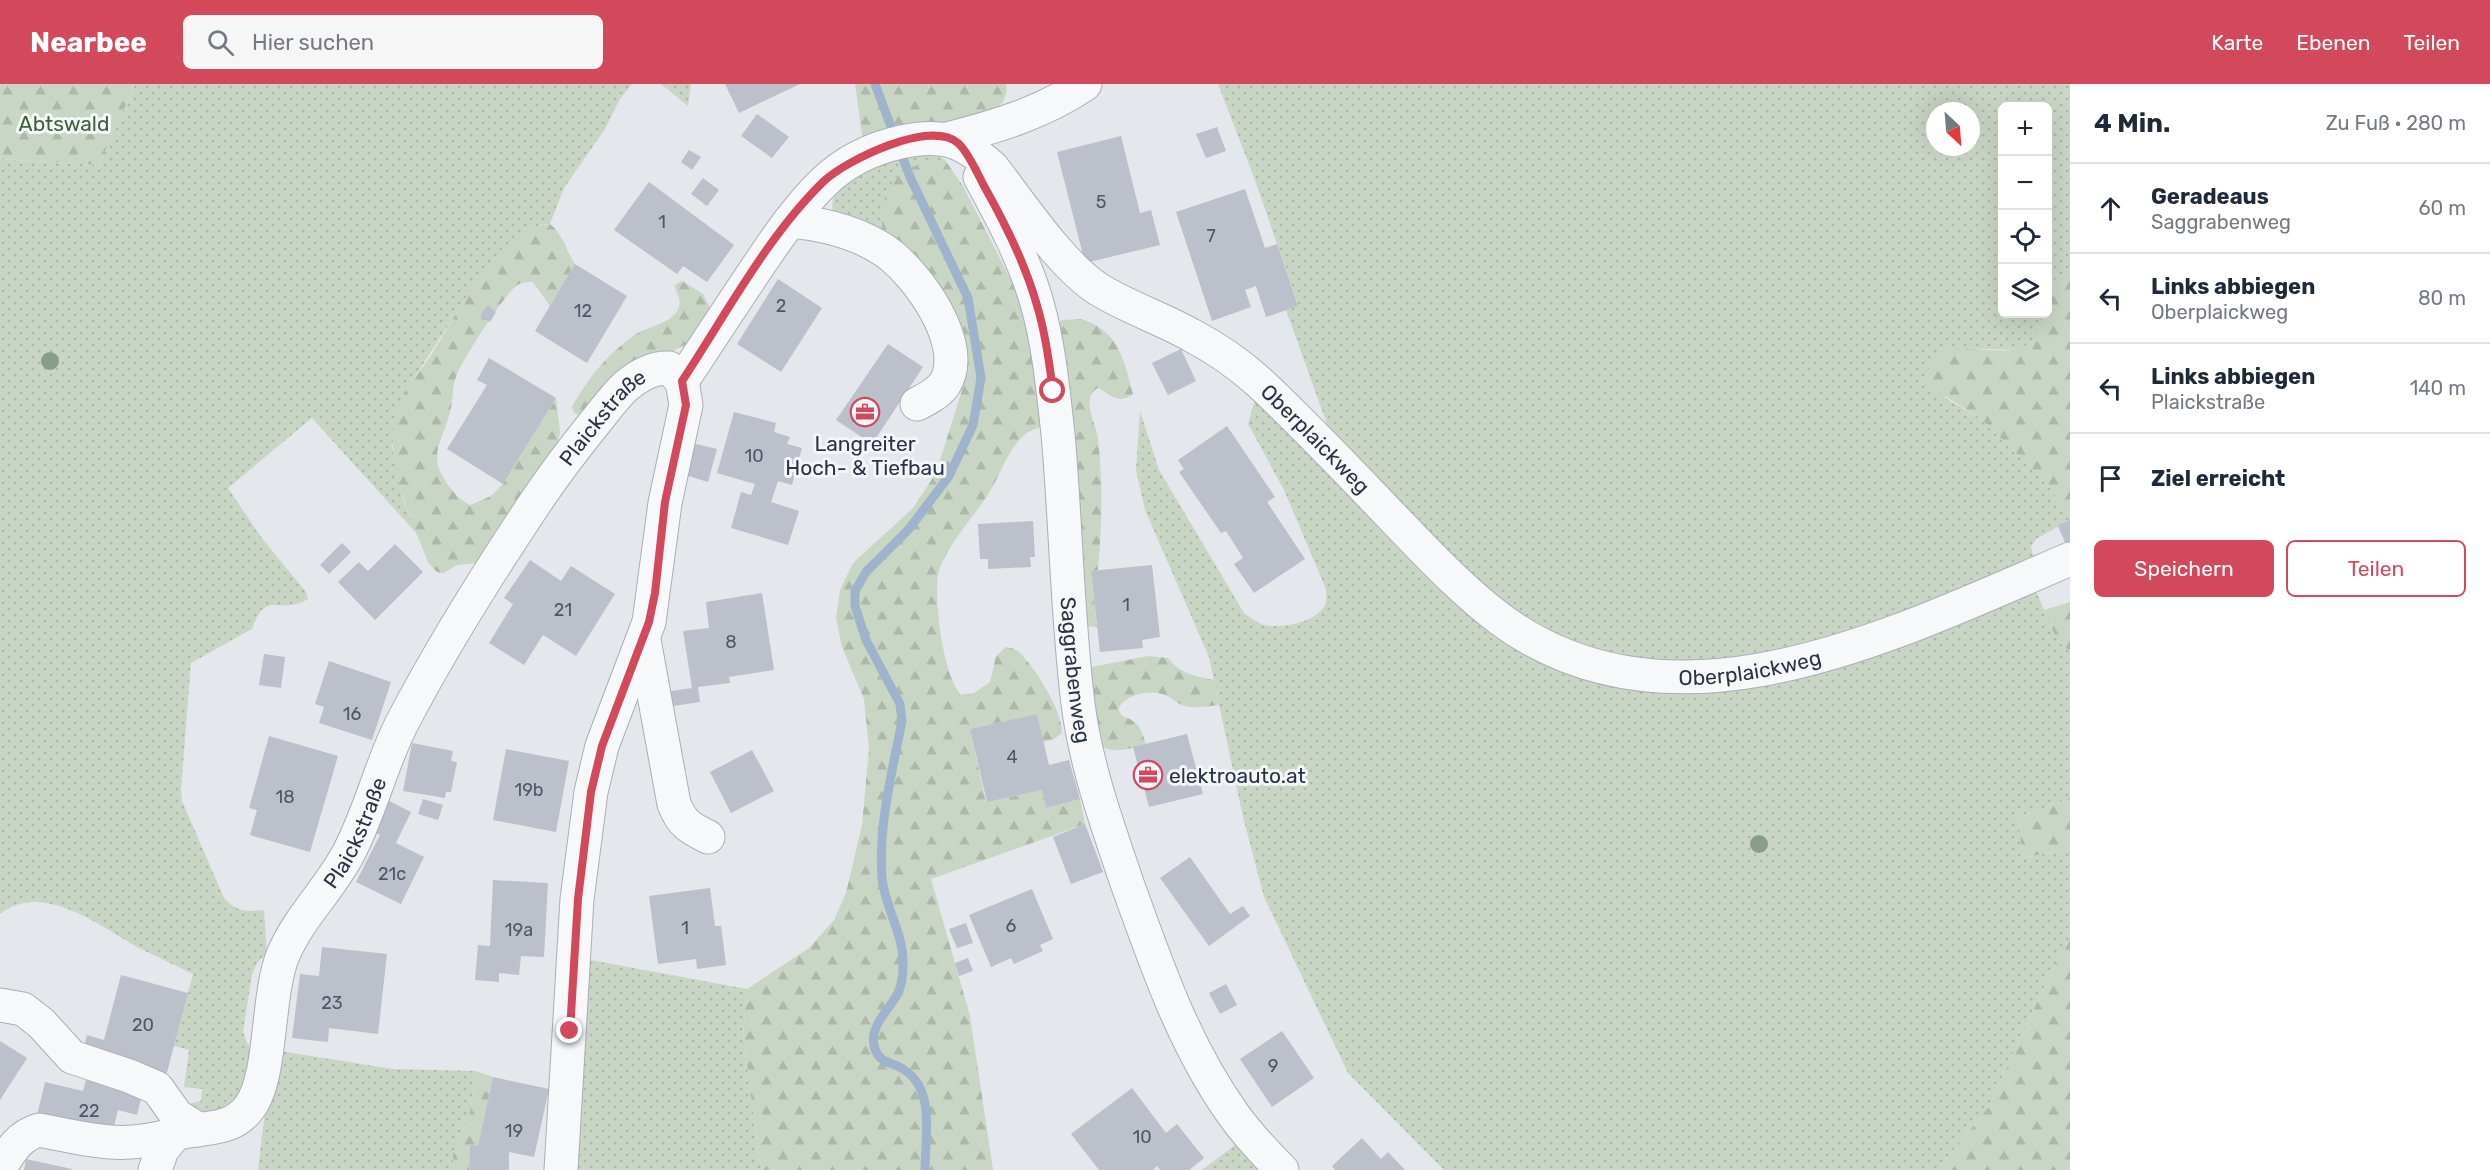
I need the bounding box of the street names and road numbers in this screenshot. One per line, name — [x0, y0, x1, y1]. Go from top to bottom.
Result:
street label: Plaickstraße — [554, 363, 650, 470]
street label: Oberplaickweg — [1256, 378, 1375, 498]
street label: Saggrabenweg — [1056, 596, 1097, 745]
street label: Oberplaickweg — [1678, 644, 1824, 690]
street label: Plaickstraße — [318, 774, 391, 893]

